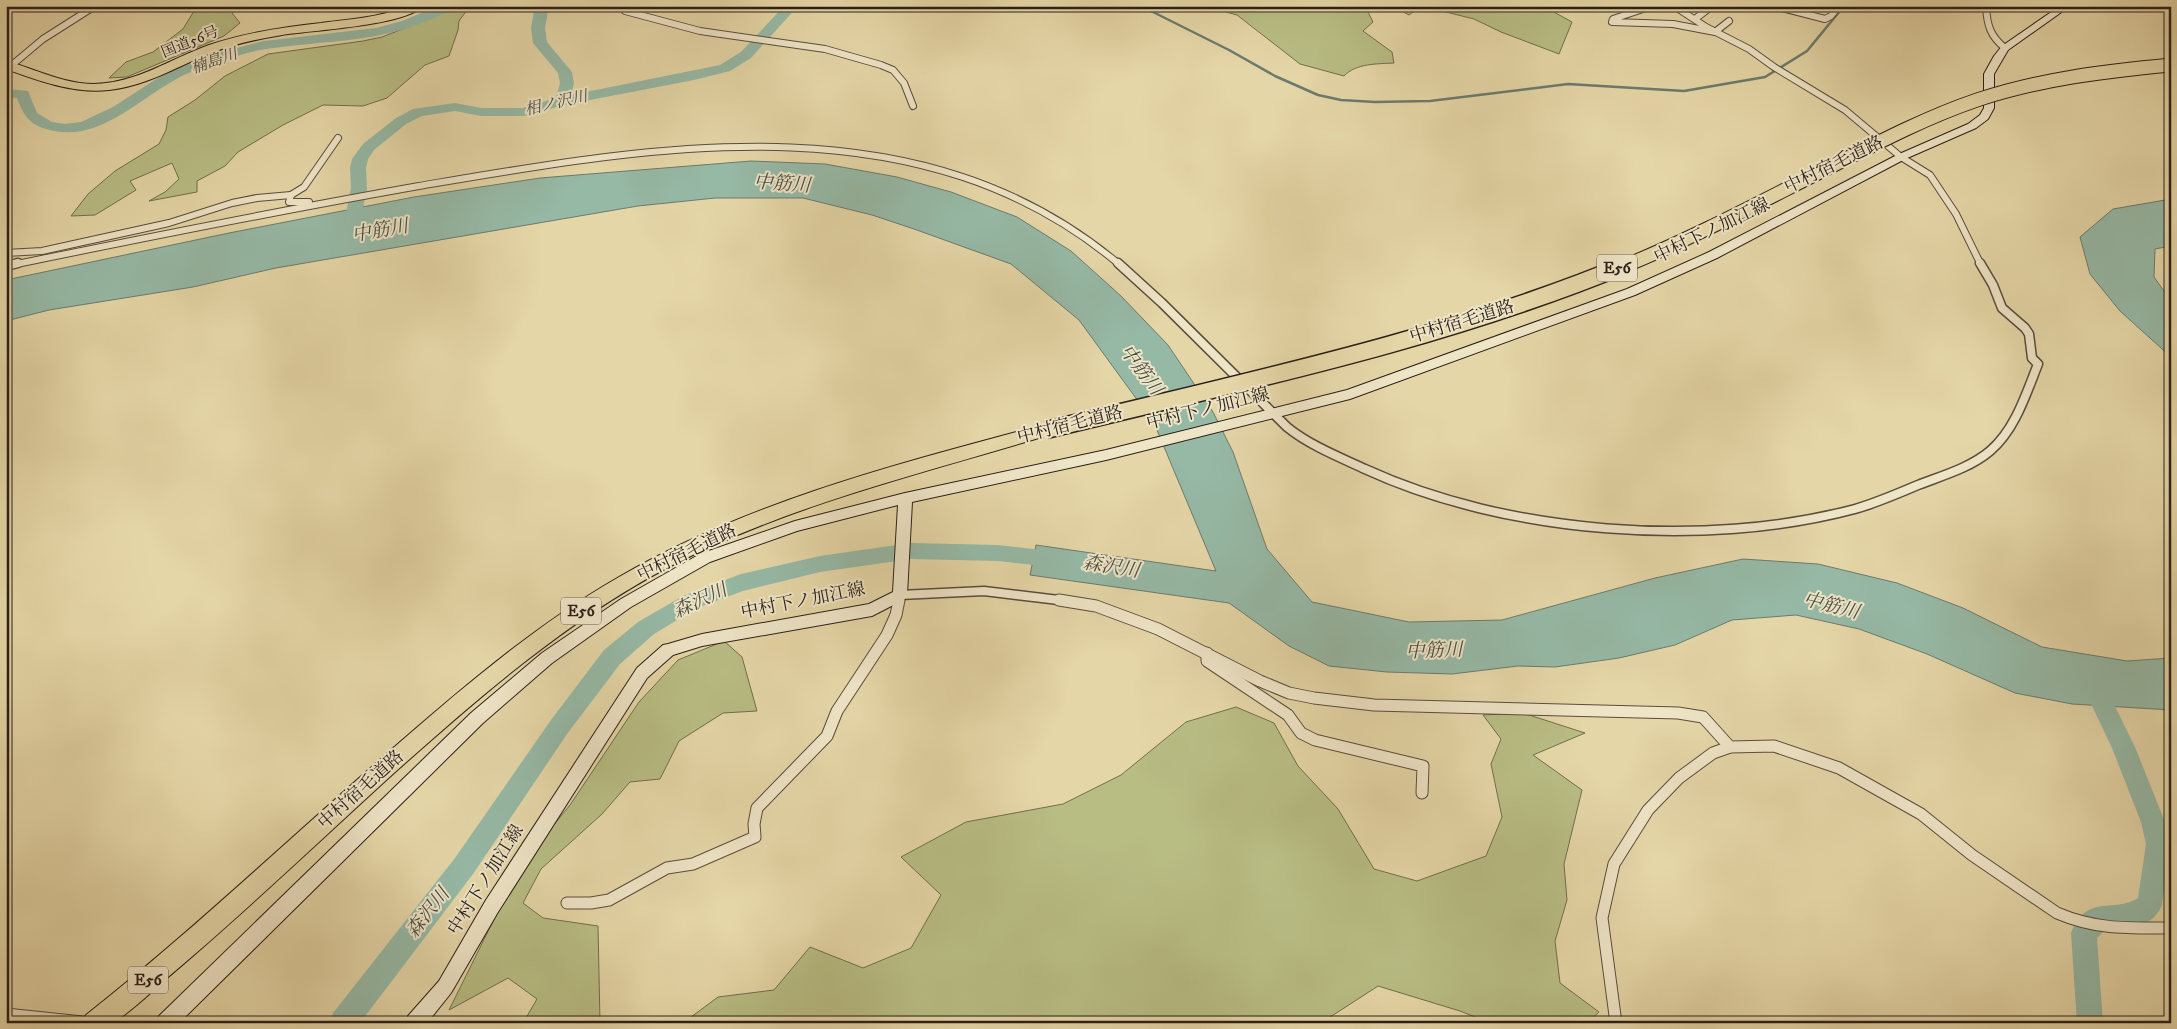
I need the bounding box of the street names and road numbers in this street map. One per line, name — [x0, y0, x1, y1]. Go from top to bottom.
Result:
street label: 国道56号 — [159, 22, 221, 62]
street label: 中村宿毛道路 — [1781, 131, 1887, 199]
street label: 中村下ノ加江線 — [1651, 193, 1773, 269]
road number: E56 — [1597, 254, 1637, 282]
street label: 中村宿毛道路 — [1407, 296, 1517, 348]
street label: 中村下ノ加江線 — [1144, 383, 1272, 435]
street label: 中村宿毛道路 — [1015, 401, 1125, 449]
street label: 中村宿毛道路 — [634, 519, 740, 587]
street label: 中村下ノ加江線 — [739, 578, 867, 624]
road number: E56 — [561, 598, 601, 624]
street label: 中村宿毛道路 — [314, 746, 408, 834]
street label: 中村下ノ加江線 — [443, 821, 529, 939]
road number: E56 — [128, 966, 168, 994]

